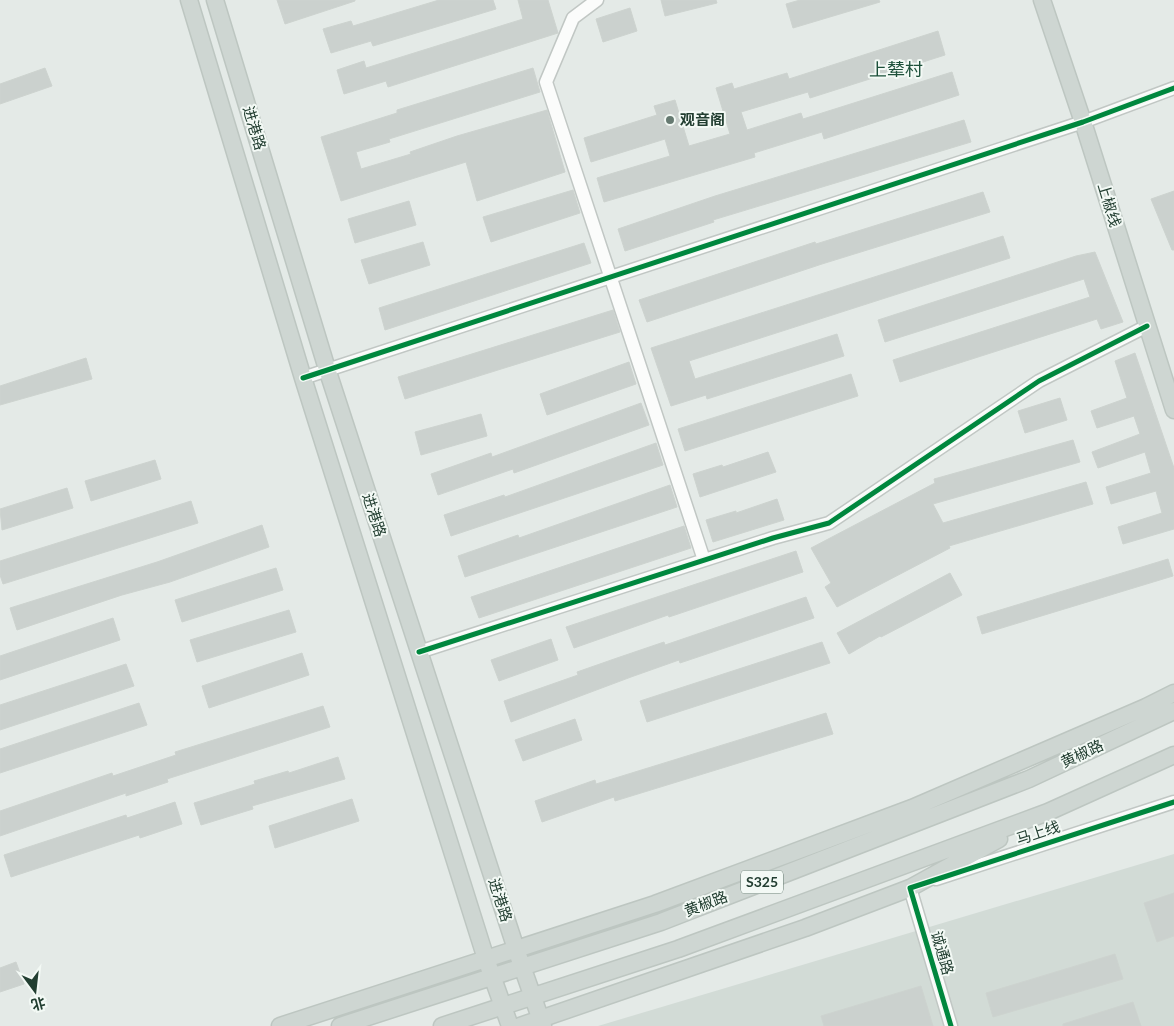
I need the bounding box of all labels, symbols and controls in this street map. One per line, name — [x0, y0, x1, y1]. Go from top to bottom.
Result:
district label: 上辇村 — [869, 58, 923, 80]
street label: 进港路 — [240, 104, 270, 152]
place label: 观音阁 — [680, 110, 725, 128]
marker: 观音阁 — [664, 114, 676, 126]
street label: 上椒线 — [1095, 181, 1125, 229]
street label: 进港路 — [359, 491, 390, 539]
street label: 黄椒路 — [1057, 735, 1106, 771]
street label: 马上线 — [1014, 817, 1062, 848]
road number: S325 — [741, 870, 783, 894]
street label: 进港路 — [485, 876, 516, 924]
street label: 黄椒路 — [681, 887, 730, 920]
street label: 诚通路 — [928, 929, 958, 977]
north arrow — [10, 966, 60, 1016]
text: 北 — [30, 994, 47, 1014]

